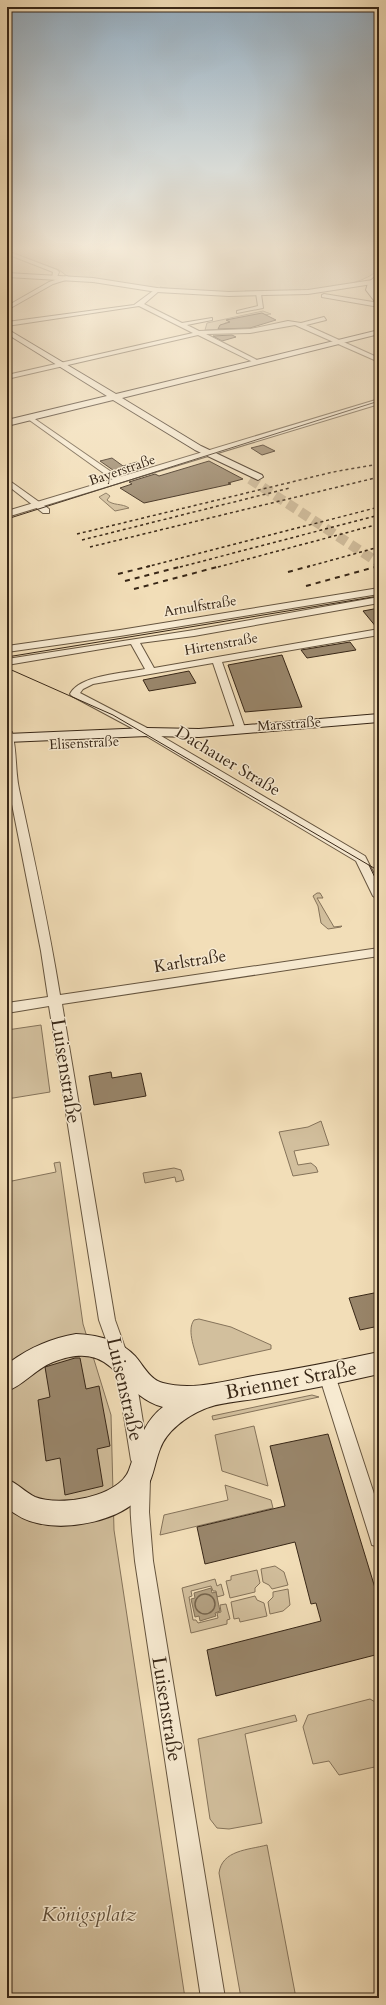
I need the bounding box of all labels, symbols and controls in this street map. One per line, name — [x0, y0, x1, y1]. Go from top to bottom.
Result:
street label: Bayerstraße — [86, 450, 158, 490]
street label: Arnulfstraße — [162, 591, 238, 621]
street label: Hirtenstraße — [183, 628, 259, 660]
street label: Marsstraße — [256, 712, 322, 736]
street label: Dachauer Straße — [171, 721, 285, 801]
street label: Elisenstraße — [48, 732, 120, 754]
street label: Karlstraße — [152, 944, 228, 978]
street label: Luisenstraße — [44, 1017, 88, 1125]
street label: Luisenstraße — [100, 1334, 150, 1444]
street label: Brienner Straße — [223, 1354, 359, 1406]
street label: Luisenstraße — [145, 1655, 189, 1763]
park label: Königsplatz — [41, 1901, 137, 1928]

